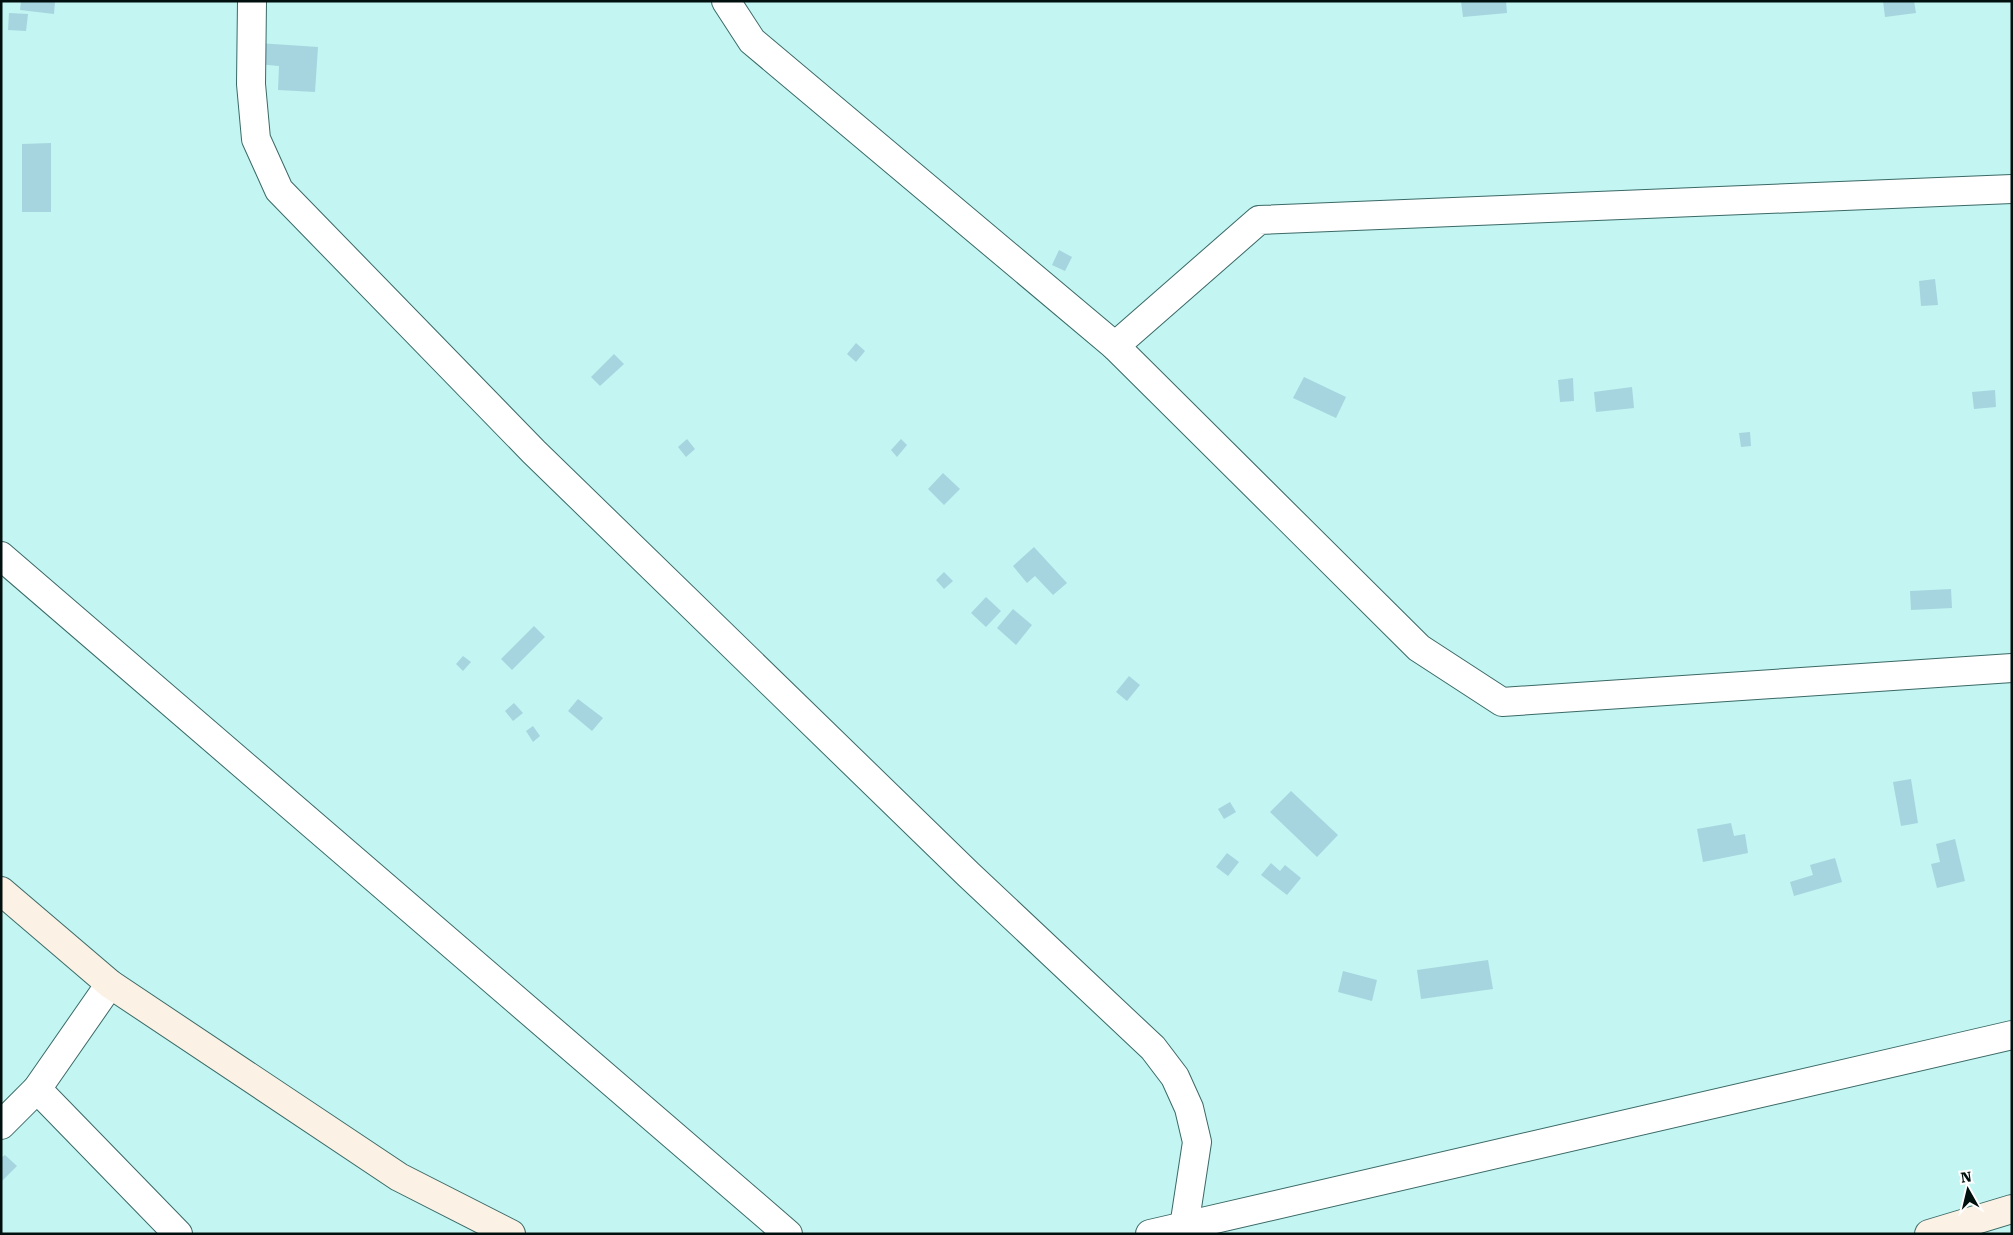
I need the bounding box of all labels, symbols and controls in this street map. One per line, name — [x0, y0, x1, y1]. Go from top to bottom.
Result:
north arrow — [1943, 1165, 1993, 1215]
text: N — [1960, 1168, 1973, 1186]

